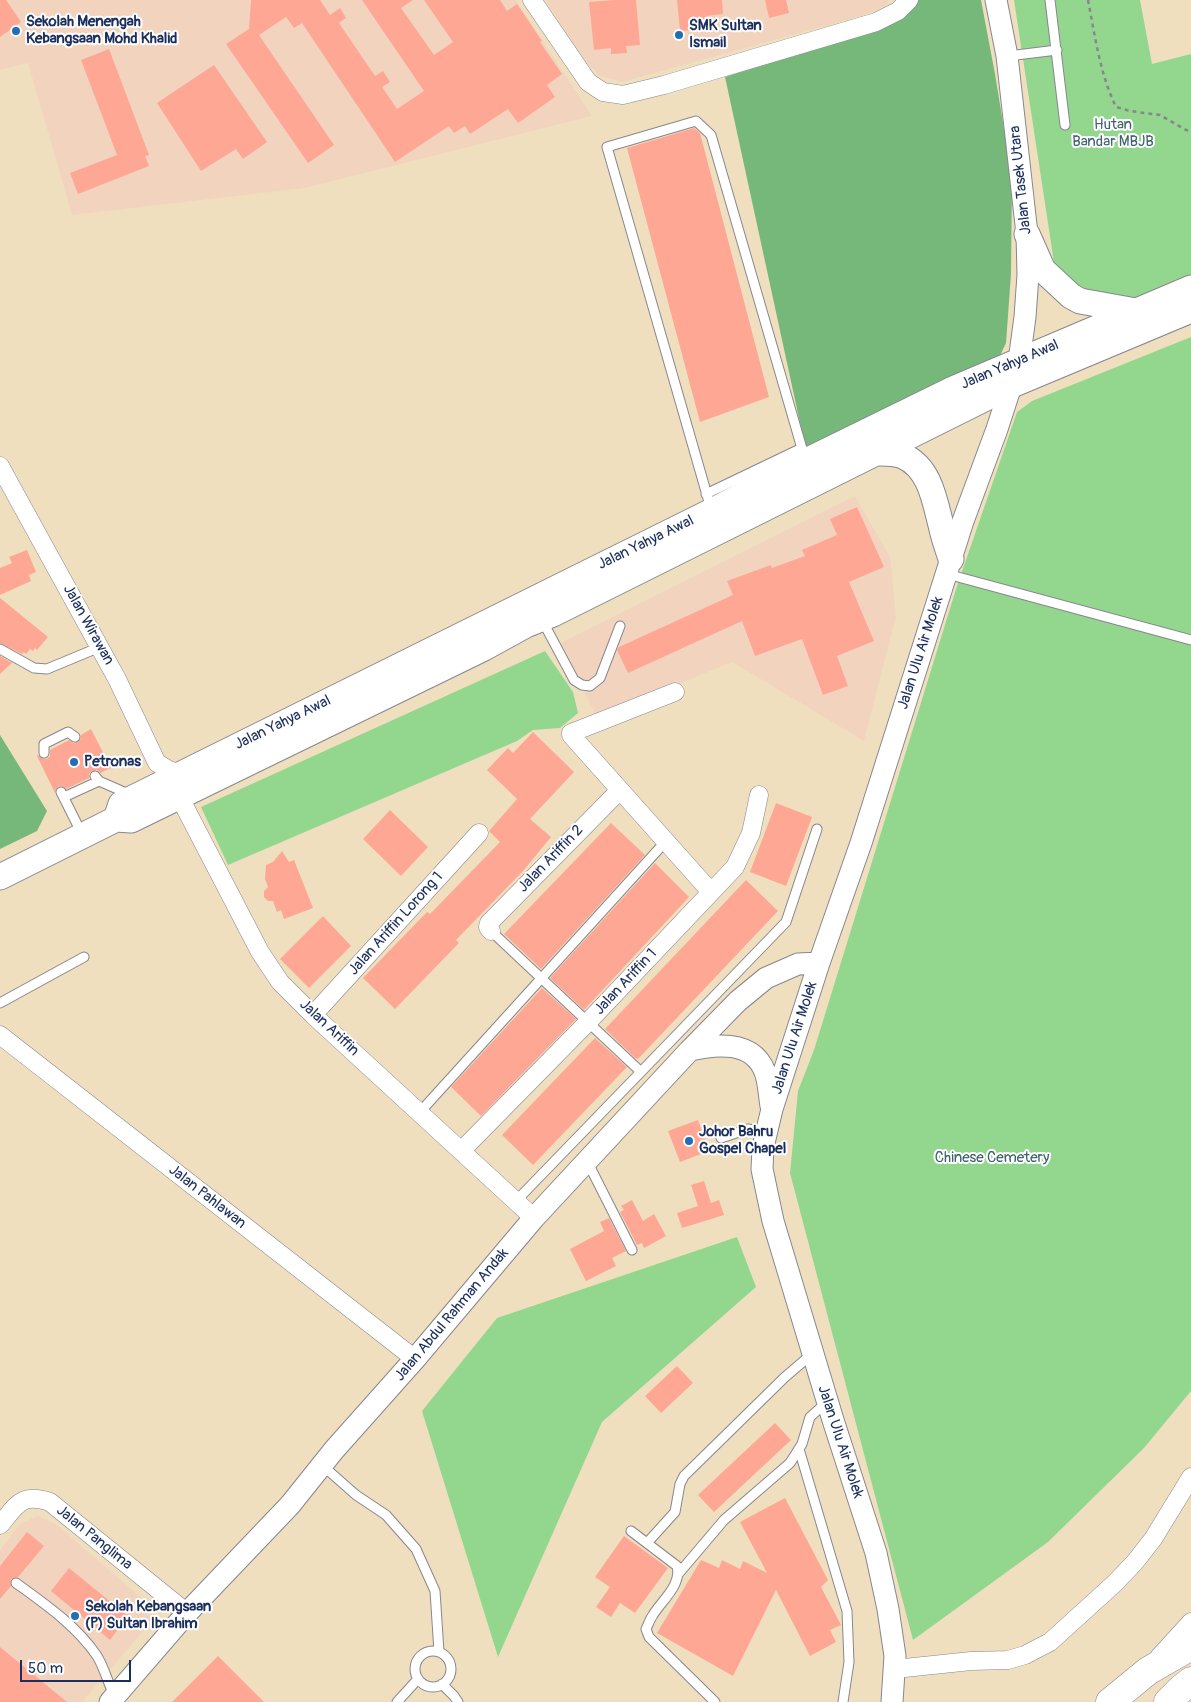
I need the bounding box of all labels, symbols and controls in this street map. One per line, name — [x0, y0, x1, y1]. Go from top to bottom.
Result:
place label: Sekolah Menengah Kebangsaan Mohd Khalid — [26, 13, 177, 48]
place label: SMK Sultan Ismail — [689, 17, 762, 52]
marker: Sekolah Menengah Kebangsaan Mohd Khalid — [10, 25, 22, 37]
marker: SMK Sultan Ismail — [673, 29, 685, 41]
park label: Hutan Bandar MBJB — [1072, 116, 1154, 151]
street label: Jalan Tasek Utara — [1006, 125, 1036, 235]
street label: Jalan Yahya Awal — [958, 336, 1062, 394]
street label: Jalan Yahya Awal — [595, 512, 697, 574]
street label: Jalan Wirawan — [59, 582, 117, 668]
street label: Jalan Ulu Air Molek — [894, 594, 948, 712]
street label: Jalan Yahya Awal — [232, 692, 334, 754]
place label: Petronas — [84, 753, 141, 771]
marker: Petronas — [68, 756, 80, 768]
street label: Jalan Ariffin 2 — [515, 822, 587, 896]
street label: Jalan Ariffin Lorong 1 — [345, 869, 447, 979]
street label: Jalan Ariffin 1 — [591, 945, 661, 1019]
street label: Jalan Ulu Air Molek — [768, 979, 822, 1097]
street label: Jalan Ariffin — [296, 996, 362, 1060]
place label: Johor Bahru Gospel Chapel — [699, 1123, 786, 1158]
marker: Johor Bahru Gospel Chapel — [683, 1135, 695, 1147]
park label: Chinese Cemetery — [935, 1149, 1049, 1167]
street label: Jalan Pahlawan — [165, 1161, 249, 1233]
street label: Jalan Abdul Rahman Andak — [391, 1245, 513, 1385]
street label: Jalan Ulu Air Molek — [813, 1383, 867, 1501]
street label: Jalan Panglima — [52, 1502, 136, 1574]
place label: Sekolah Kebangsaan (P) Sultan Ibrahim — [85, 1598, 211, 1633]
marker: Sekolah Kebangsaan (P) Sultan Ibrahim — [69, 1610, 81, 1622]
scale bar — [22, 1650, 134, 1682]
text: 50 m — [28, 1659, 63, 1678]

